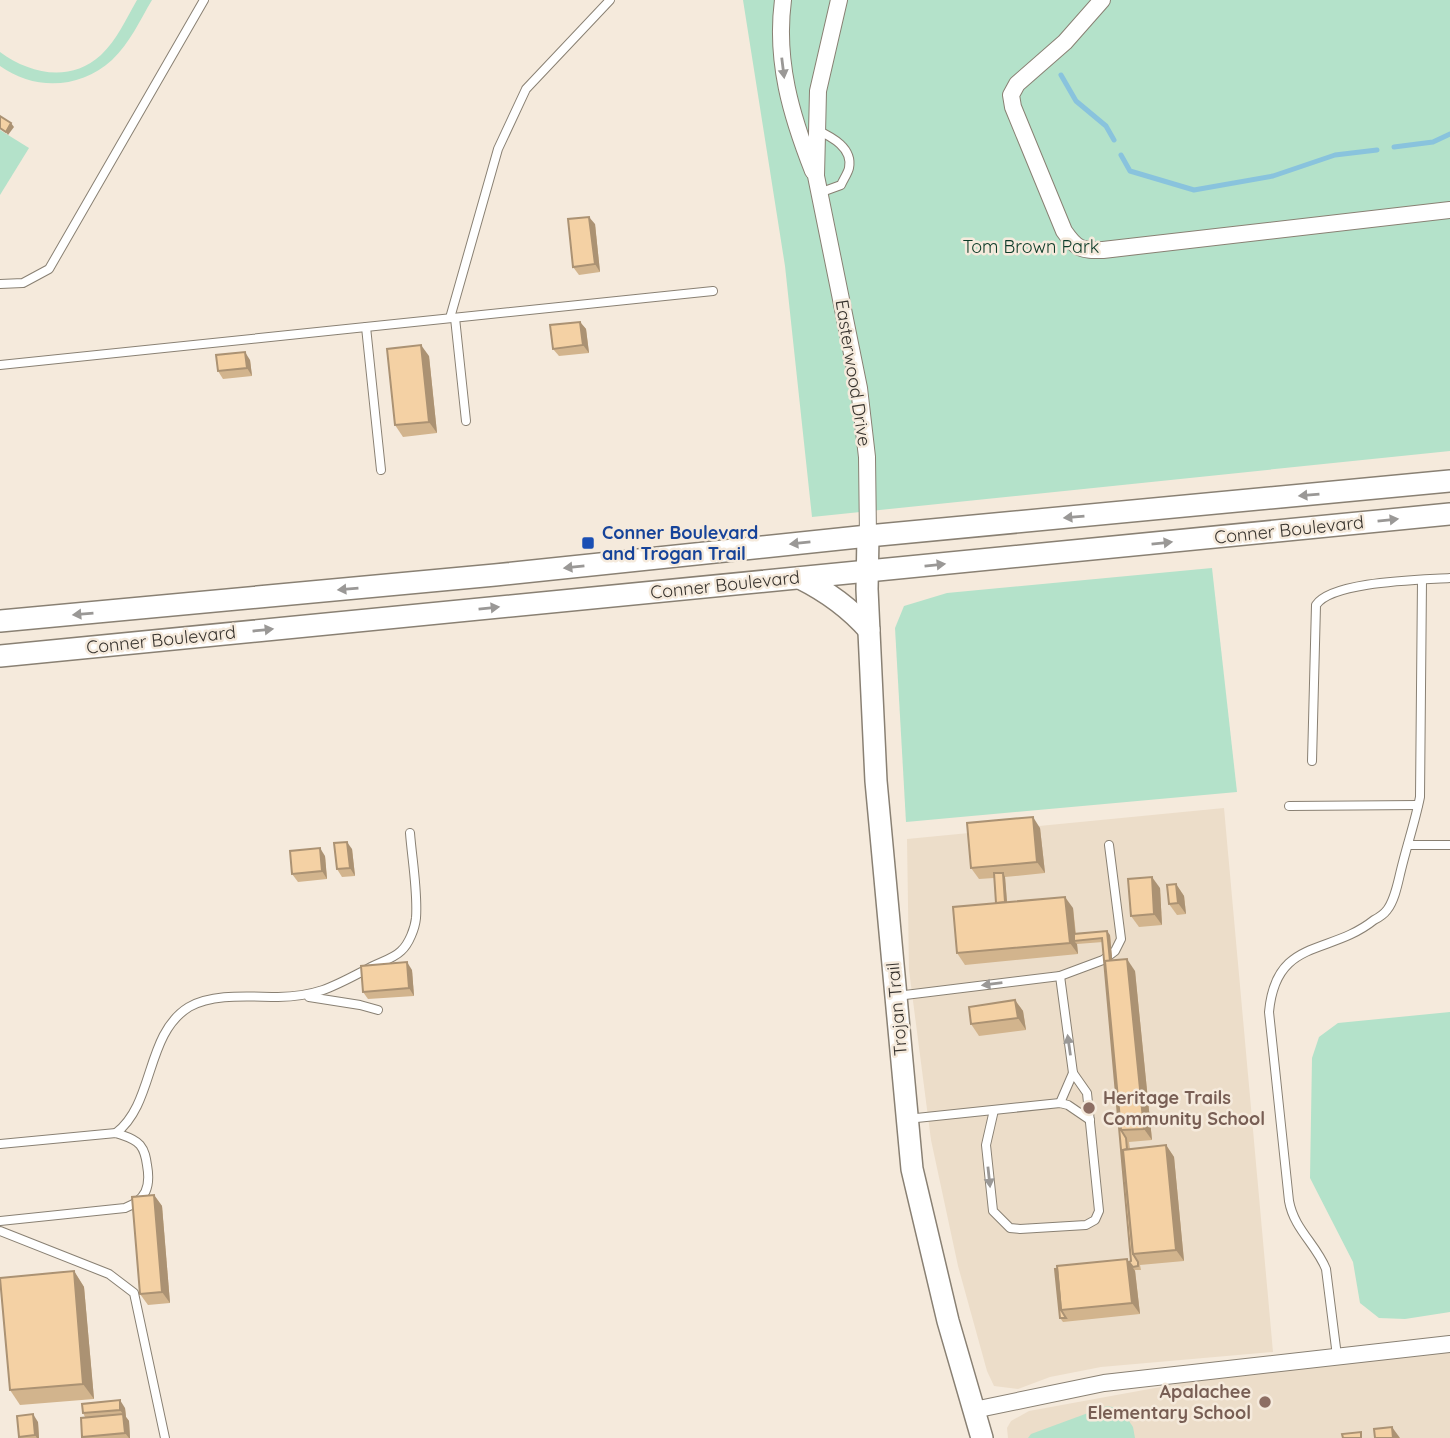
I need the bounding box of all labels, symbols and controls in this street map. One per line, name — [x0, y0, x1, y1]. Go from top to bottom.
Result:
one-way arrow — [778, 57, 789, 79]
park label: Tom Brown Park — [963, 235, 1100, 258]
street label: Easterwood Drive — [831, 298, 876, 448]
one-way arrow — [1298, 490, 1320, 501]
street label: Conner Boulevard — [1213, 510, 1365, 549]
one-way arrow — [1063, 512, 1085, 523]
one-way arrow — [1377, 514, 1399, 525]
place label: Conner Boulevard and Trogan Trail — [602, 521, 758, 565]
marker: Conner Boulevard and Trogan Trail — [580, 535, 596, 551]
one-way arrow — [1151, 537, 1173, 548]
one-way arrow — [789, 538, 811, 549]
one-way arrow — [925, 559, 947, 570]
one-way arrow — [563, 562, 585, 573]
street label: Conner Boulevard — [649, 565, 801, 604]
one-way arrow — [336, 584, 358, 595]
one-way arrow — [479, 602, 501, 613]
one-way arrow — [72, 609, 94, 620]
street label: Conner Boulevard — [85, 620, 237, 659]
one-way arrow — [252, 625, 274, 636]
street label: Trojan Trail — [881, 961, 912, 1057]
one-way arrow — [981, 979, 1003, 990]
one-way arrow — [1064, 1034, 1075, 1056]
place label: Heritage Trails Community School — [1103, 1086, 1265, 1130]
marker: Heritage Trails Community School — [1081, 1100, 1097, 1116]
one-way arrow — [984, 1166, 995, 1188]
place label: Apalachee Elementary School — [1087, 1380, 1251, 1424]
marker: Apalachee Elementary School — [1257, 1394, 1273, 1410]

